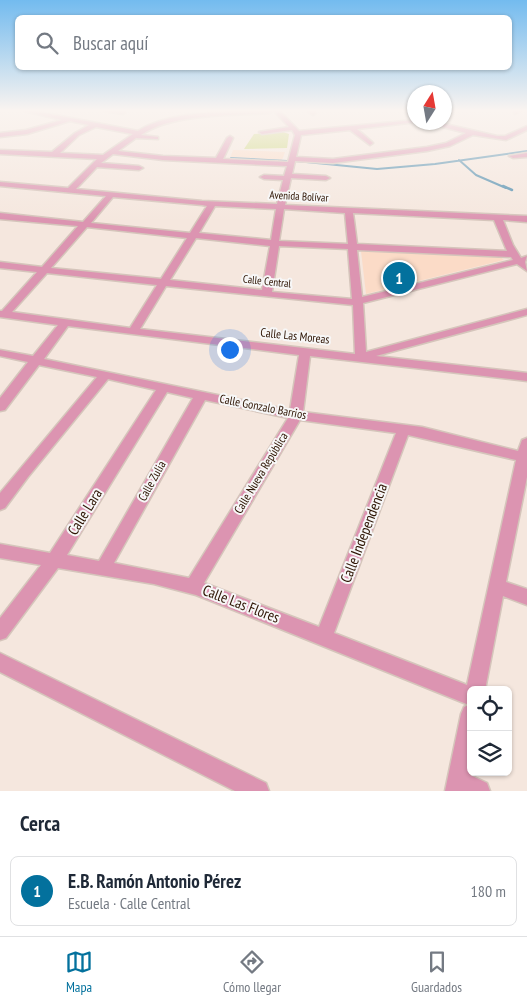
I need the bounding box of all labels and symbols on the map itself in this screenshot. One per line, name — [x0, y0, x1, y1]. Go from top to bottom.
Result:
north arrow — [407, 85, 452, 130]
street label: Avenida Bolívar — [269, 187, 329, 205]
pin: 1 — [383, 259, 415, 297]
street label: Calle Central — [242, 272, 292, 291]
street label: Calle Las Moreas — [260, 324, 330, 347]
your location — [217, 337, 243, 363]
street label: Calle Gonzalo Barrios — [218, 391, 308, 422]
street label: Calle Nueva República — [230, 429, 291, 516]
street label: Calle Zulia — [134, 458, 169, 503]
street label: Calle Independencia — [336, 480, 391, 585]
street label: Calle Lara — [63, 485, 106, 538]
street label: Calle Las Flores — [200, 580, 282, 627]

